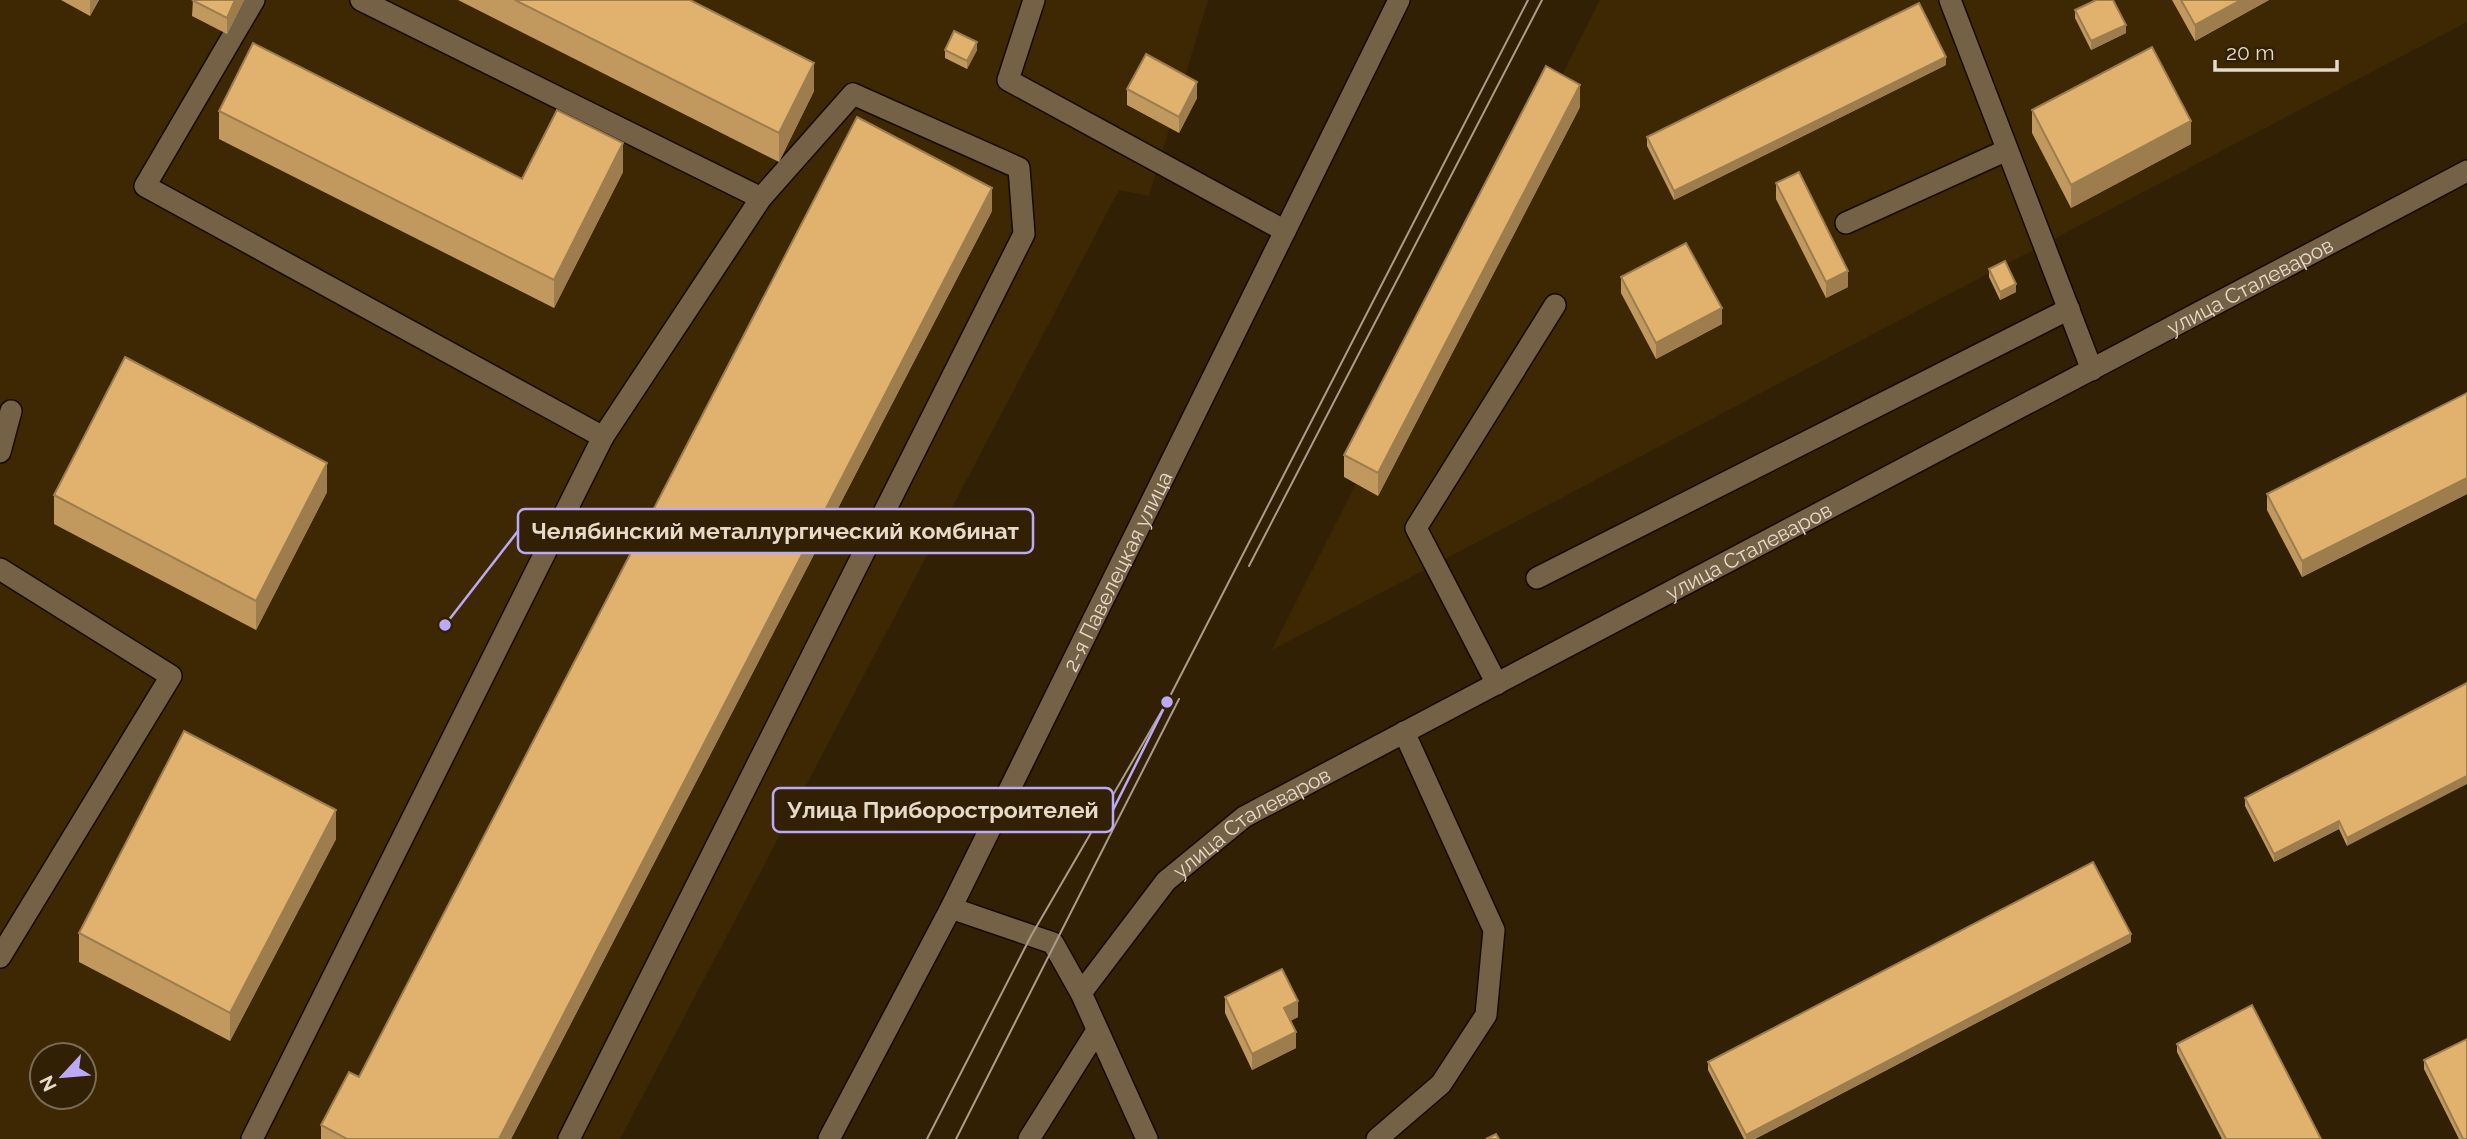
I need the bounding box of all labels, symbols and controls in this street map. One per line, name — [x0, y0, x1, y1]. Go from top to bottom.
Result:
scale bar — [2215, 28, 2338, 72]
text: 20 m — [2226, 40, 2274, 65]
street label: улица Сталеваров — [2162, 232, 2337, 340]
street label: 2-я Павелецкая улица — [1057, 467, 1177, 675]
street label: улица Сталеваров — [1661, 496, 1836, 605]
callout: Челябинский металлургический комбинат — [518, 509, 1033, 553]
text: Челябинский металлургический комбинат — [531, 517, 1019, 544]
street label: улица Сталеваров — [1168, 761, 1334, 883]
callout: Улица Приборостроителей — [773, 788, 1113, 832]
text: Улица Приборостроителей — [786, 796, 1099, 823]
north arrow — [28, 1041, 98, 1111]
text: N — [35, 1072, 61, 1095]

